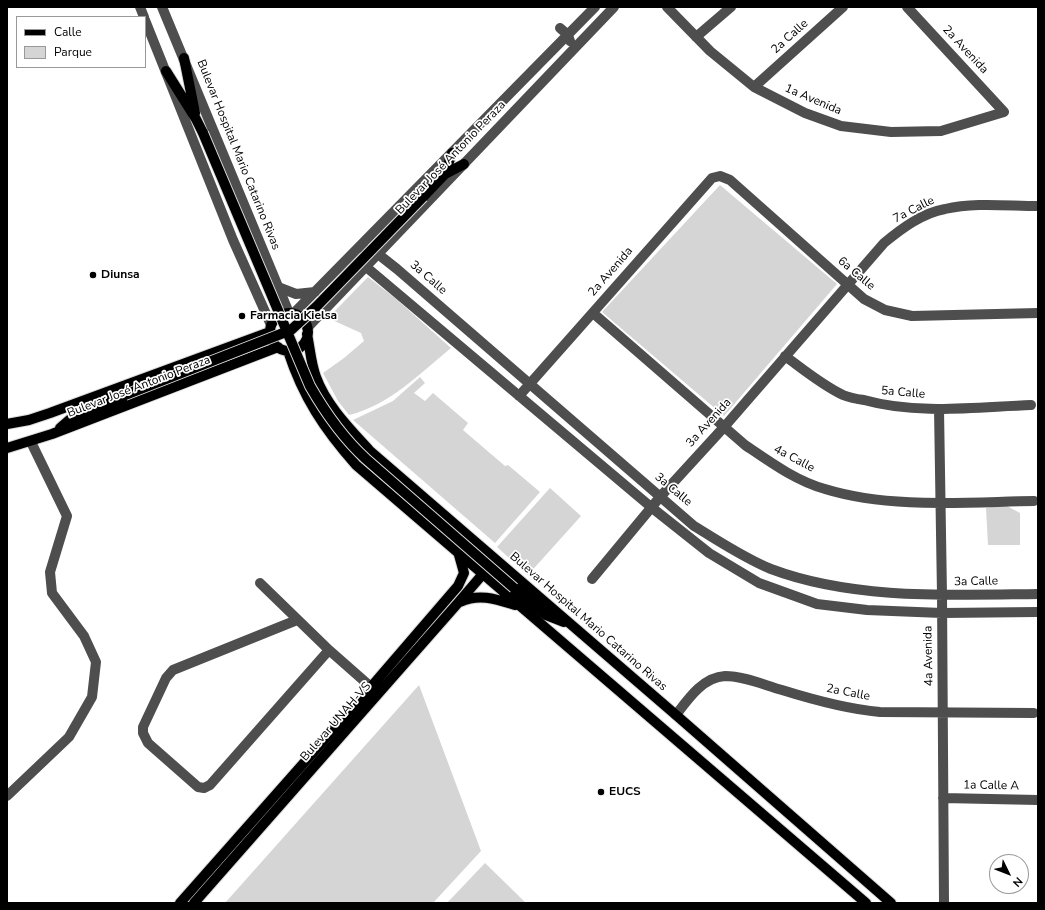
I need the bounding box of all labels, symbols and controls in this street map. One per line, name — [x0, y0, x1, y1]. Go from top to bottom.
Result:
legend — [16, 16, 146, 68]
street label: 2a Calle — [769, 17, 811, 57]
street label: 2a Avenida — [939, 23, 991, 77]
text: Calle — [54, 24, 82, 40]
text: Parque — [54, 44, 92, 60]
street label: Bulevar Hospital Mario Catarino Rivas — [193, 58, 283, 252]
street label: 1a Avenida — [782, 82, 844, 118]
street label: Bulevar José Antonio Peraza — [393, 98, 509, 218]
street label: 7a Calle — [891, 194, 937, 226]
street label: 2a Avenida — [586, 244, 636, 300]
street label: 6a Calle — [834, 254, 878, 294]
street label: 3a Calle — [407, 258, 449, 298]
place label: Diunsa — [101, 268, 140, 282]
marker: Diunsa — [88, 270, 98, 280]
place label: Farmacia Kielsa — [250, 309, 337, 323]
marker: Farmacia Kielsa — [237, 311, 247, 321]
street label: Bulevar José Antonio Peraza — [65, 353, 213, 421]
street label: 5a Calle — [880, 384, 926, 402]
street label: 3a Avenida — [683, 396, 735, 450]
street label: 4a Calle — [771, 442, 817, 476]
street label: 3a Calle — [651, 470, 695, 510]
street label: Bulevar Hospital Mario Catarino Rivas — [506, 550, 670, 694]
street label: 3a Calle — [954, 574, 998, 590]
street label: 4a Avenida — [921, 626, 937, 686]
street label: Bulevar UNAH-VS — [298, 680, 374, 764]
street label: 2a Calle — [825, 682, 871, 704]
street label: 1a Calle A — [963, 778, 1019, 794]
place label: EUCS — [609, 785, 641, 799]
marker: EUCS — [596, 787, 606, 797]
north arrow — [989, 854, 1029, 894]
text: N — [1009, 874, 1026, 890]

